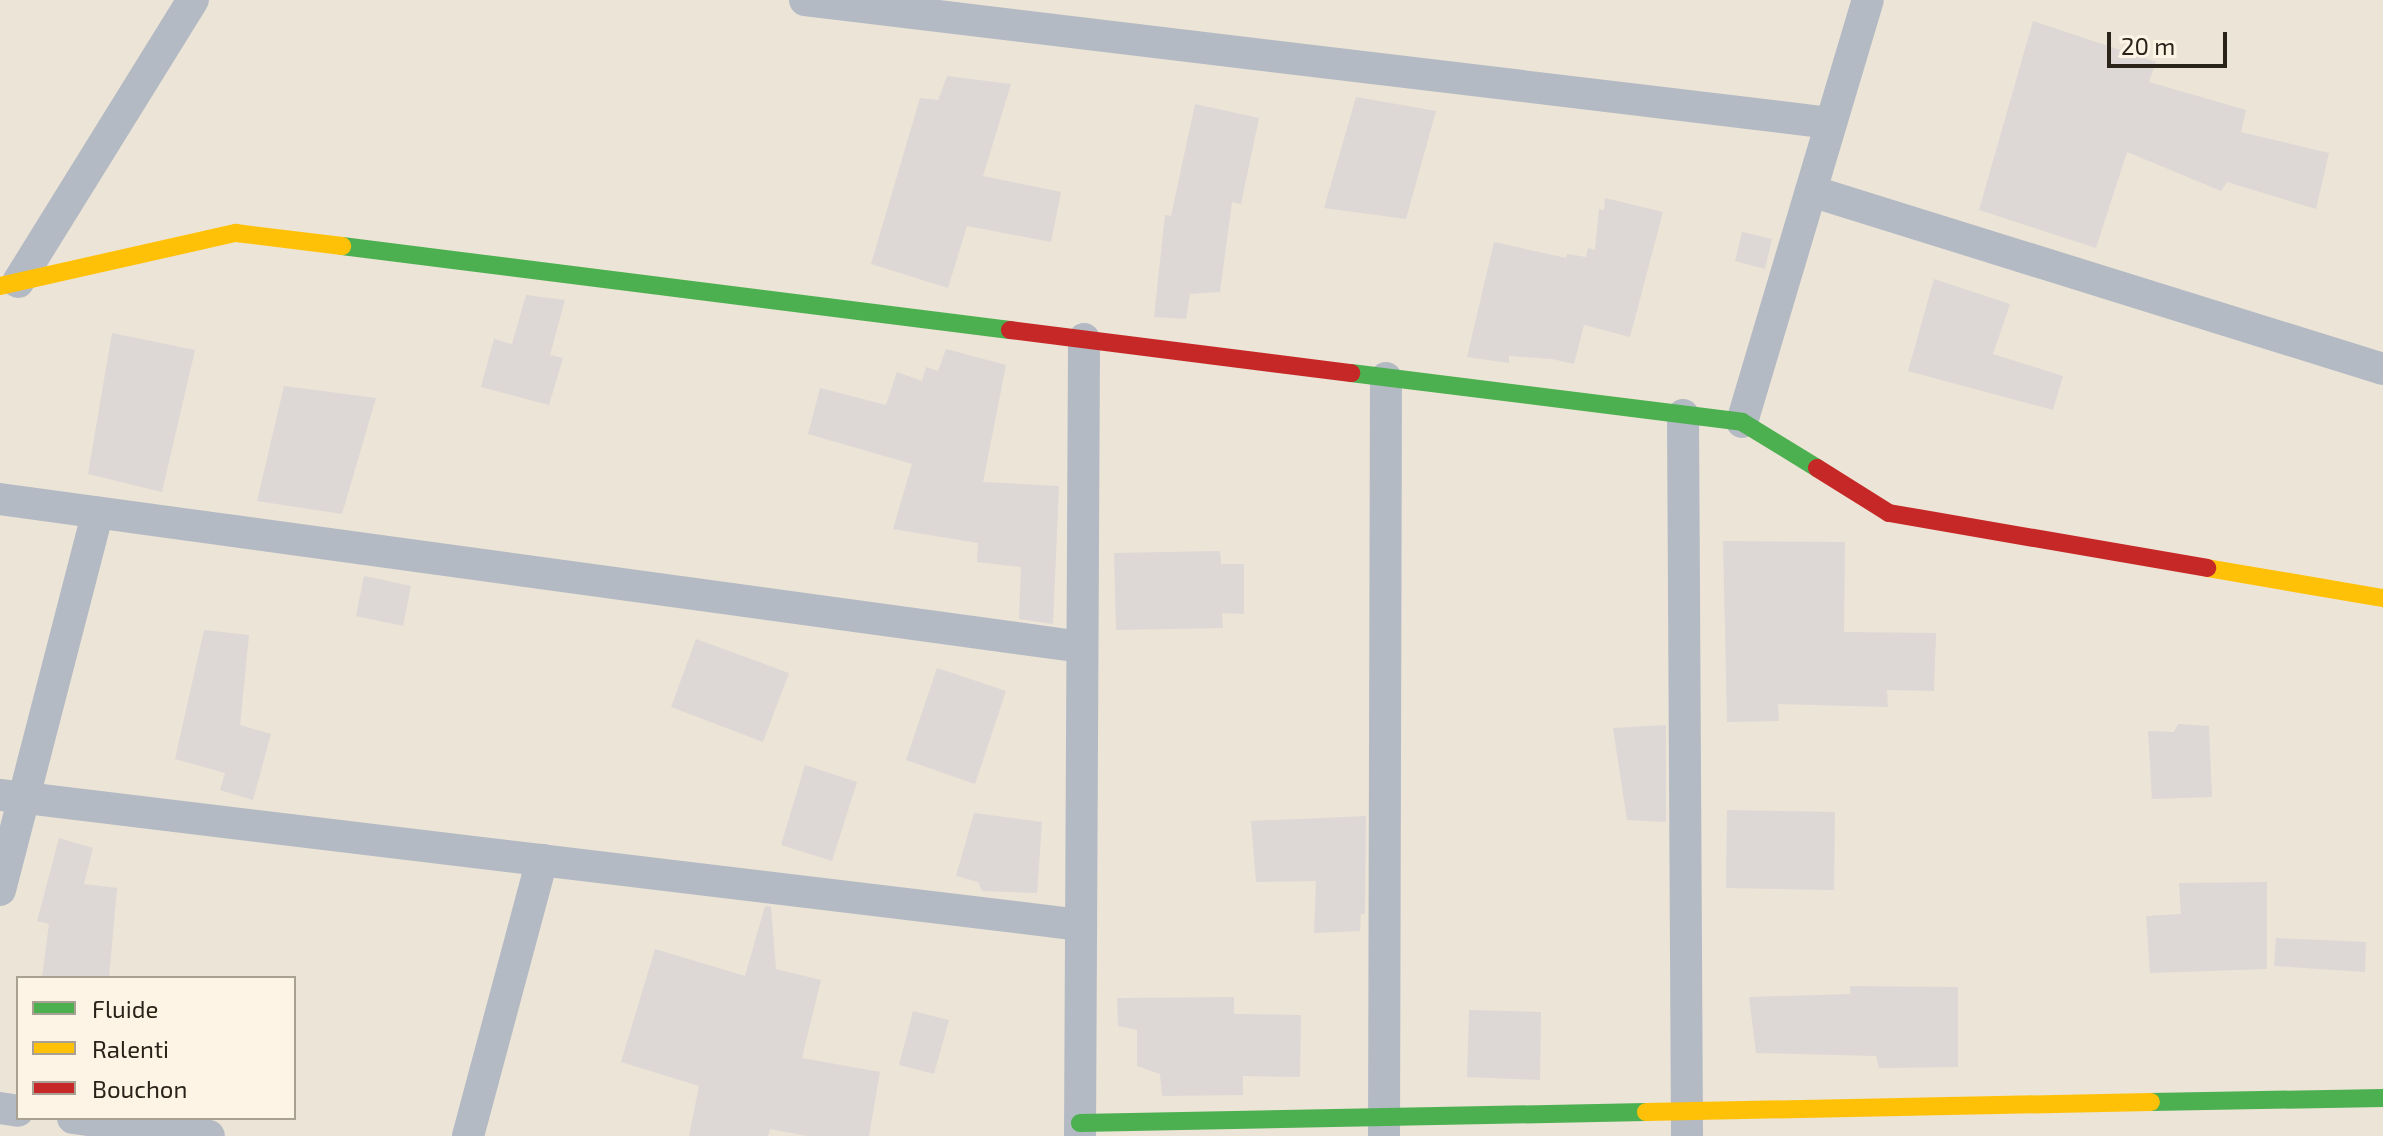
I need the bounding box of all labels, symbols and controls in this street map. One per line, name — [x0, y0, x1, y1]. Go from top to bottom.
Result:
scale bar — [2111, 16, 2231, 66]
text: 20 m — [2121, 31, 2175, 60]
legend — [16, 976, 296, 1120]
text: Fluide — [92, 994, 158, 1023]
text: Ralenti — [92, 1034, 169, 1063]
text: Bouchon — [92, 1074, 187, 1103]

